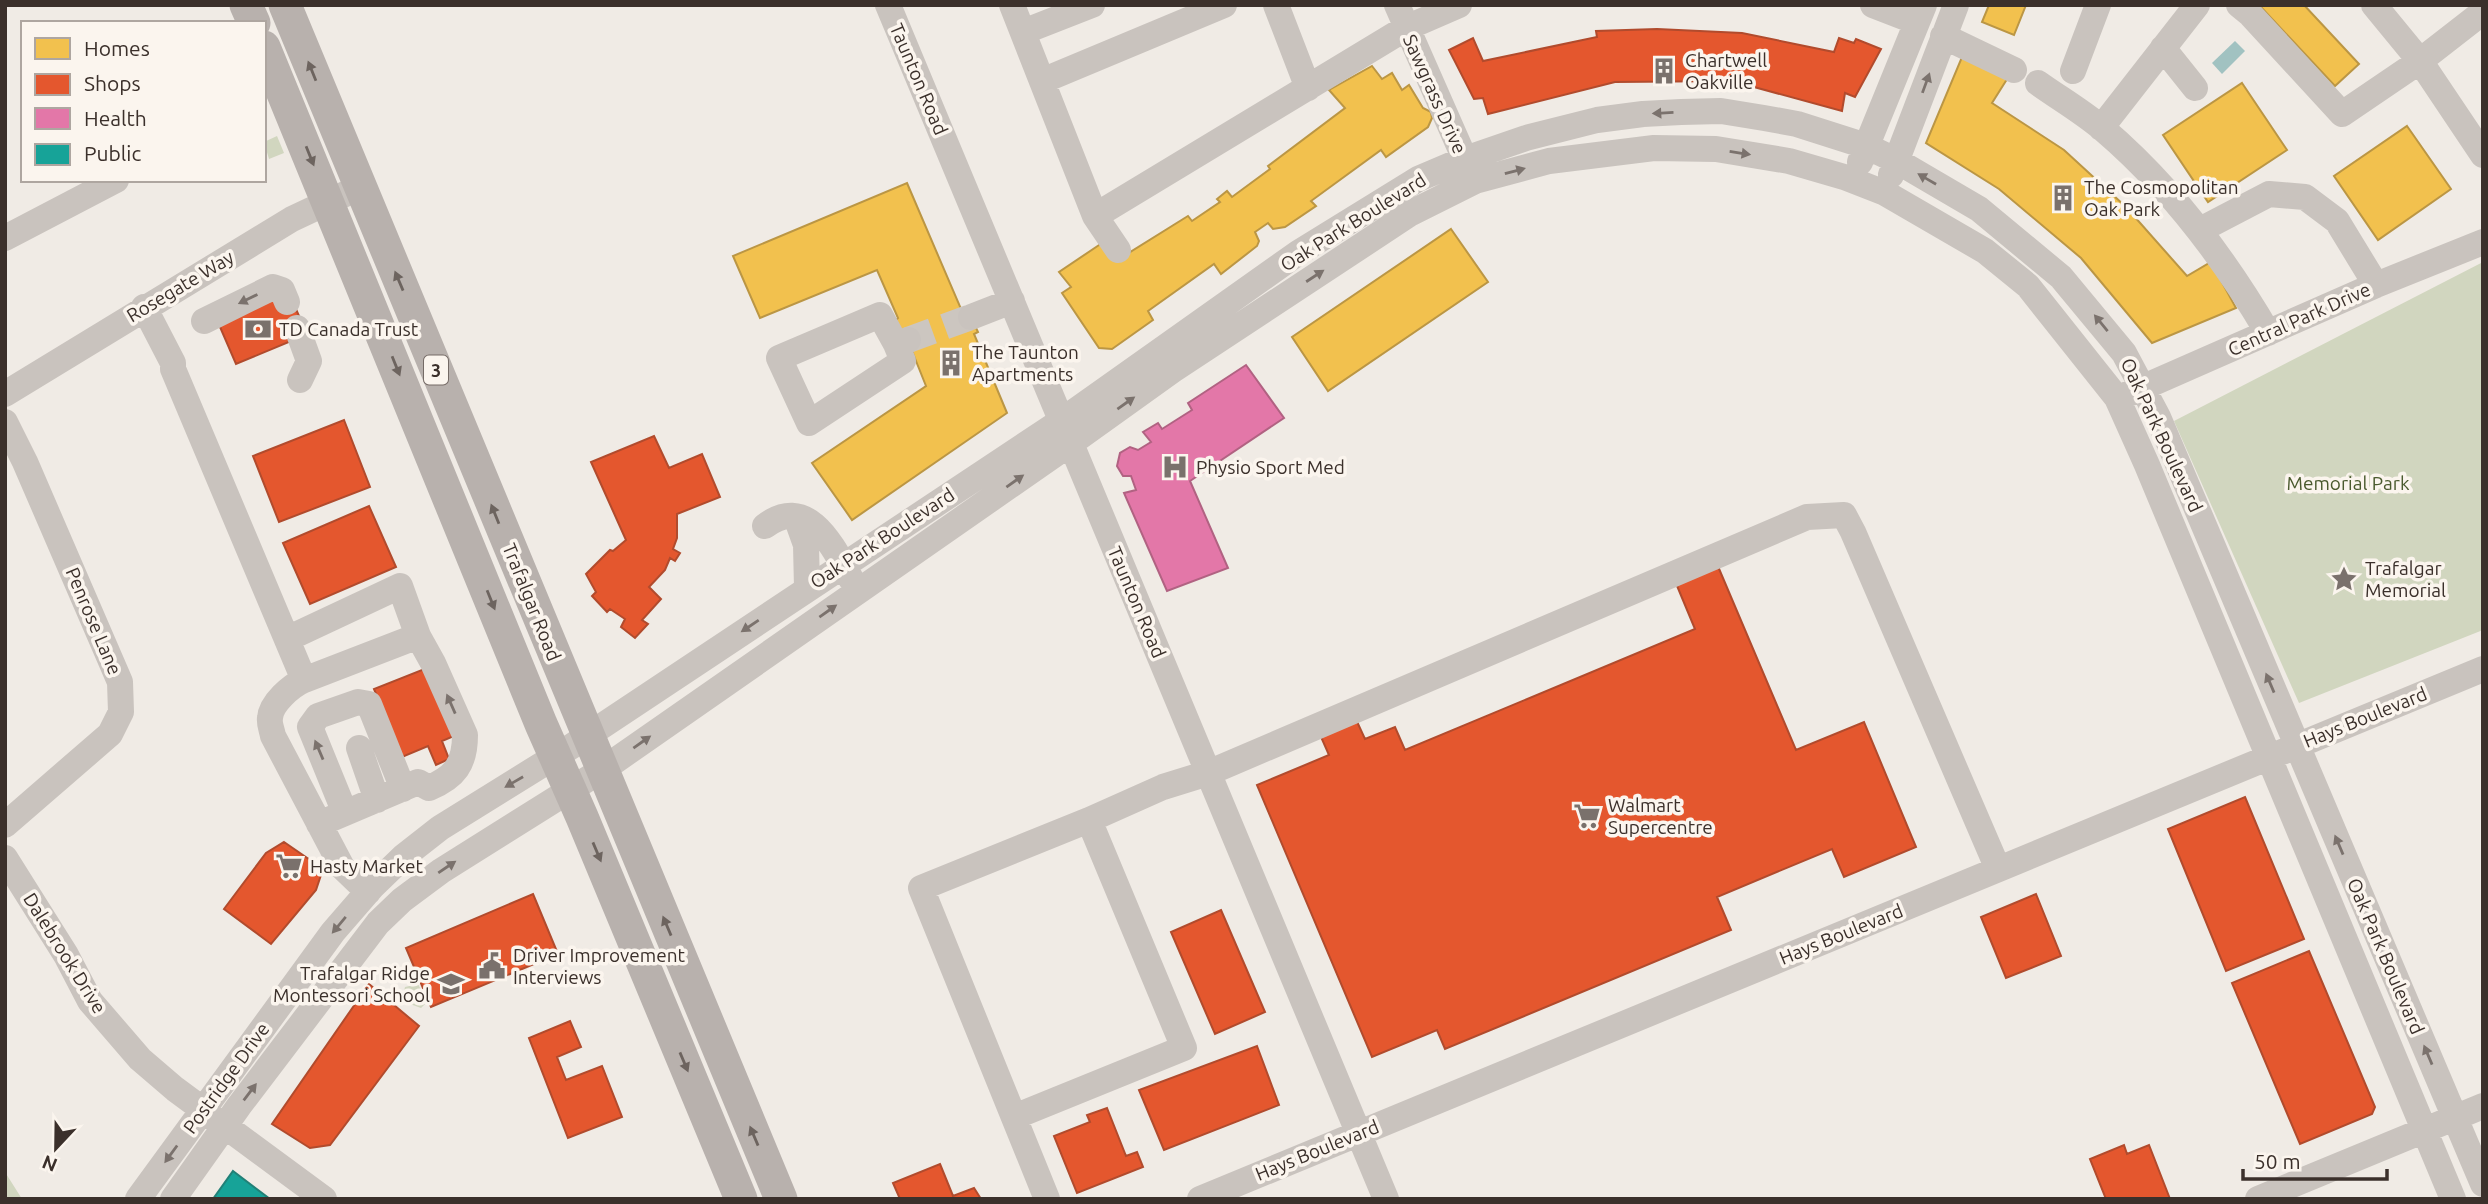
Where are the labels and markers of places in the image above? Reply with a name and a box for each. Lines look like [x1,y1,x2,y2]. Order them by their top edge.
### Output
place label: Chartwell Oakville [1685,49,1767,93]
building icon: Chartwell Oakville [1649,56,1679,86]
place label: The Cosmopolitan Oak Park [2084,176,2239,220]
building icon: The Cosmopolitan Oak Park [2048,183,2078,213]
bank icon: TD Canada Trust [243,314,273,344]
place label: TD Canada Trust [279,318,419,340]
place label: The Taunton Apartments [972,341,1079,385]
building icon: The Taunton Apartments [936,348,966,378]
hospital icon: Physio Sport Med [1160,452,1190,482]
place label: Physio Sport Med [1196,456,1345,478]
place label: Trafalgar Memorial [2365,557,2446,601]
place icon: Trafalgar Memorial [2329,564,2359,594]
place label: Walmart Supercentre [1608,794,1713,838]
supermarket icon: Walmart Supercentre [1572,801,1602,831]
supermarket icon: Hasty Market [274,851,304,881]
place label: Hasty Market [310,855,423,877]
place label: Driver Improvement Interviews [513,944,686,988]
public building icon: Driver Improvement Interviews [477,951,507,981]
place label: Trafalgar Ridge Montessori School [273,962,430,1006]
school or university icon: Trafalgar Ridge Montessori School [436,969,466,999]

